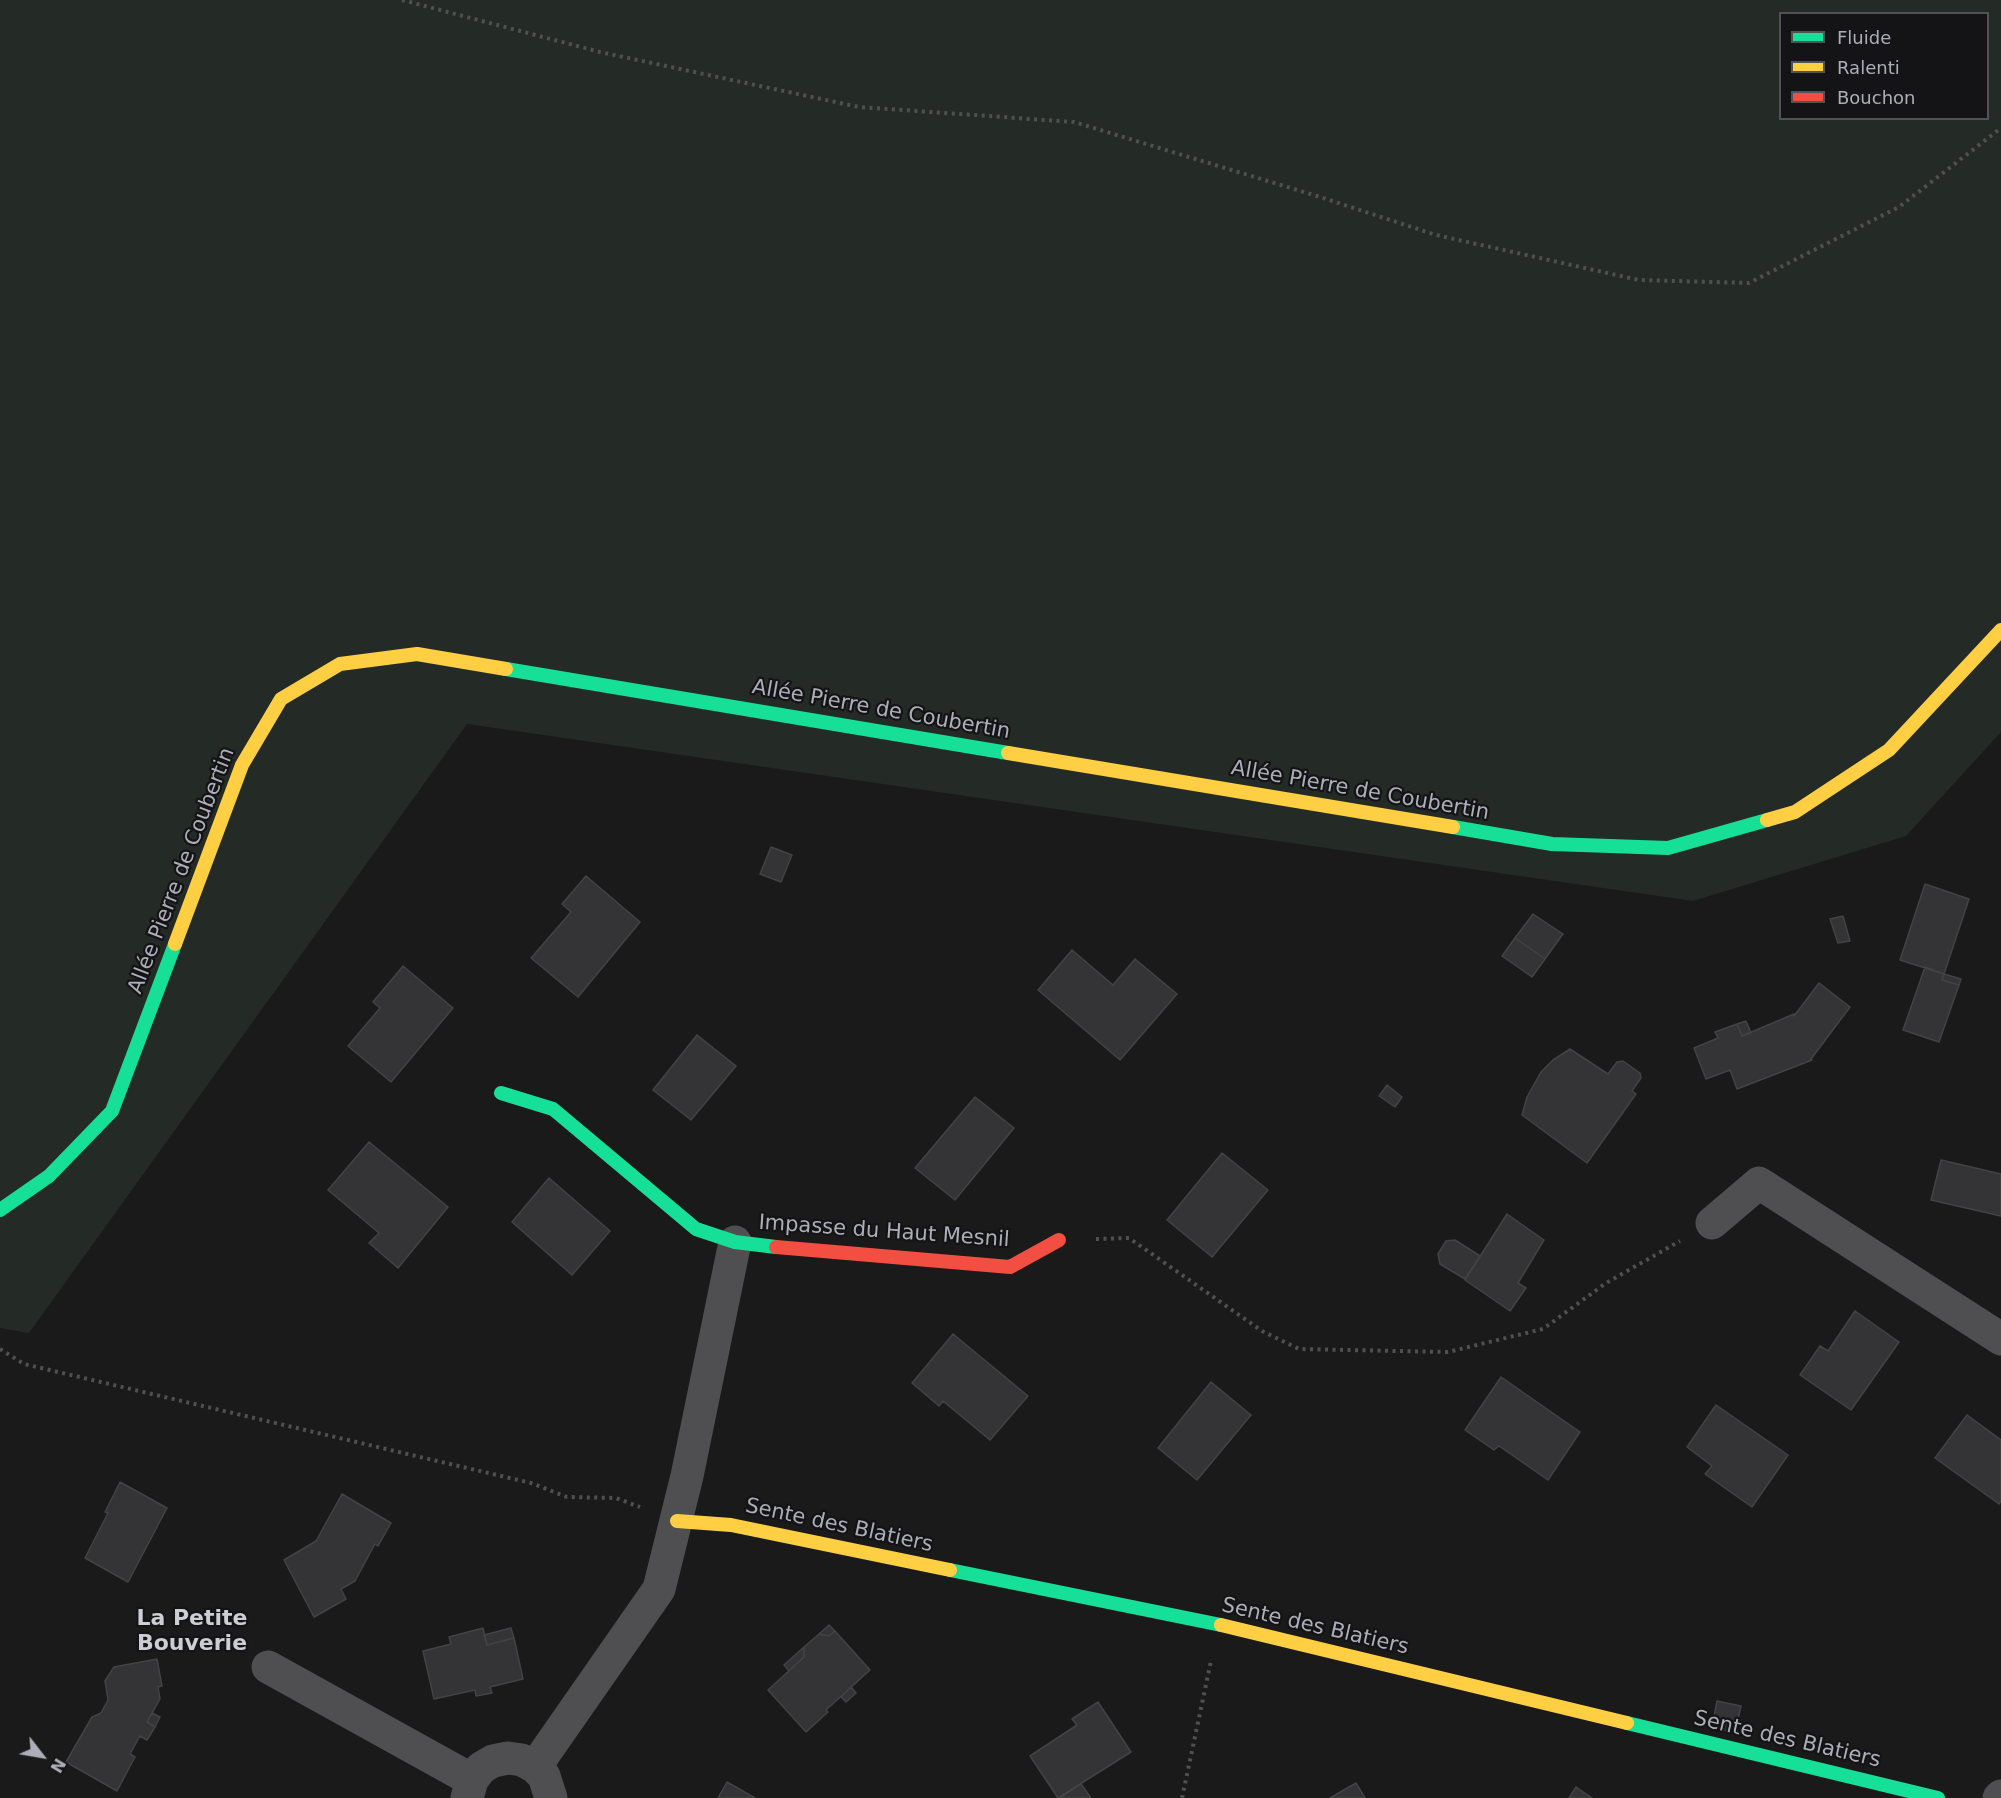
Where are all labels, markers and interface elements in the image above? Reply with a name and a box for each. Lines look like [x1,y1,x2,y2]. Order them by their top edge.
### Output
legend [1779,12,1989,120]
text: Fluide [1837,27,1891,48]
text: Ralenti [1837,57,1900,78]
text: Bouchon [1837,87,1916,108]
street label: Allée Pierre de Coubertin [750,675,1012,745]
street label: Allée Pierre de Coubertin [123,744,241,998]
street label: Allée Pierre de Coubertin [1229,756,1491,826]
street label: Impasse du Haut Mesnil [758,1211,1010,1253]
street label: Sente des Blatiers [743,1494,935,1558]
street label: Sente des Blatiers [1219,1593,1411,1661]
district label: La Petite Bouverie [136,1606,248,1658]
street label: Sente des Blatiers [1691,1706,1883,1774]
north arrow [12,1726,72,1786]
text: N [46,1755,69,1776]

